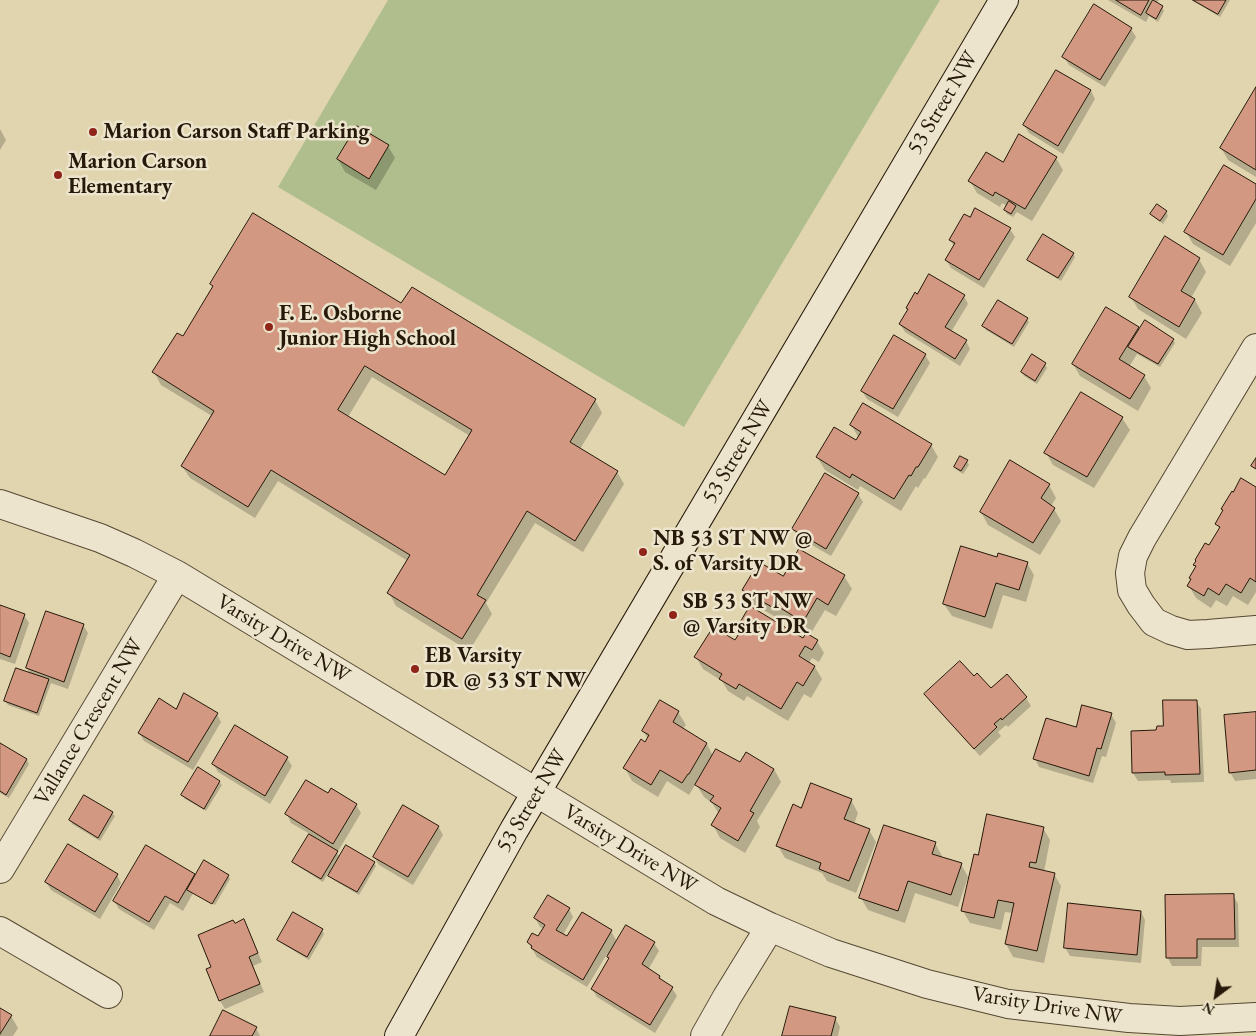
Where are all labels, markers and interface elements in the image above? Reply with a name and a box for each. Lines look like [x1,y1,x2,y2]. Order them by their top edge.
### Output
street label: 53 Street NW [902,47,984,159]
place label: Marion Carson Staff Parking [103,119,369,145]
marker: Marion Carson Staff Parking [87,126,99,138]
place label: Marion Carson Elementary [68,149,207,200]
marker: Marion Carson Elementary [52,169,64,181]
place label: F. E. Osborne Junior High School [279,301,456,352]
marker: F. E. Osborne Junior High School [263,321,275,333]
street label: 53 Street NW [697,396,779,508]
place label: NB 53 ST NW @ S. of Varsity DR [653,526,812,578]
marker: NB 53 ST NW @ S. of Varsity DR [637,546,649,558]
street label: Varsity Drive NW [211,589,355,689]
place label: SB 53 ST NW @ Varsity DR [683,589,813,640]
marker: SB 53 ST NW @ Varsity DR [667,609,679,621]
street label: Vallance Crescent NW [29,634,149,810]
place label: EB Varsity DR @ 53 ST NW [425,643,586,694]
marker: EB Varsity DR @ 53 ST NW [409,663,421,675]
street label: 53 Street NW [491,745,573,857]
street label: Varsity Drive NW [558,799,702,899]
north arrow [1191,971,1241,1021]
street label: Varsity Drive NW [970,981,1124,1031]
text: N [1199,998,1218,1019]

